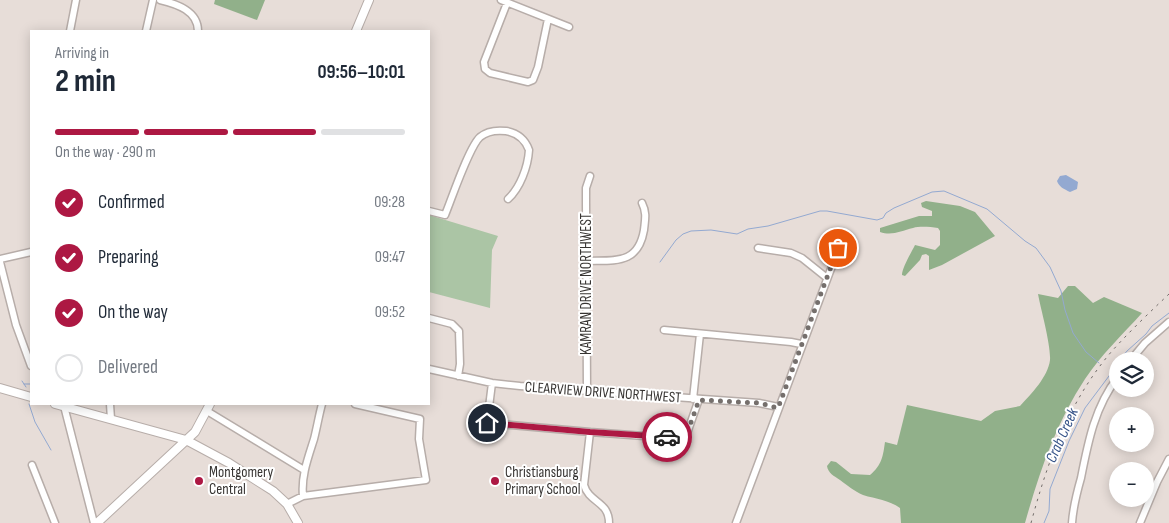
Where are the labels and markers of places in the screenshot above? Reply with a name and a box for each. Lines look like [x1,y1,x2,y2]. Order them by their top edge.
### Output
pin [817,227,859,269]
pin [466,402,508,444]
place label: Montgomery Central [209,463,273,499]
place label: Christiansburg Primary School [505,463,581,499]
marker: Montgomery Central [193,475,205,487]
marker: Christiansburg Primary School [489,475,501,487]

